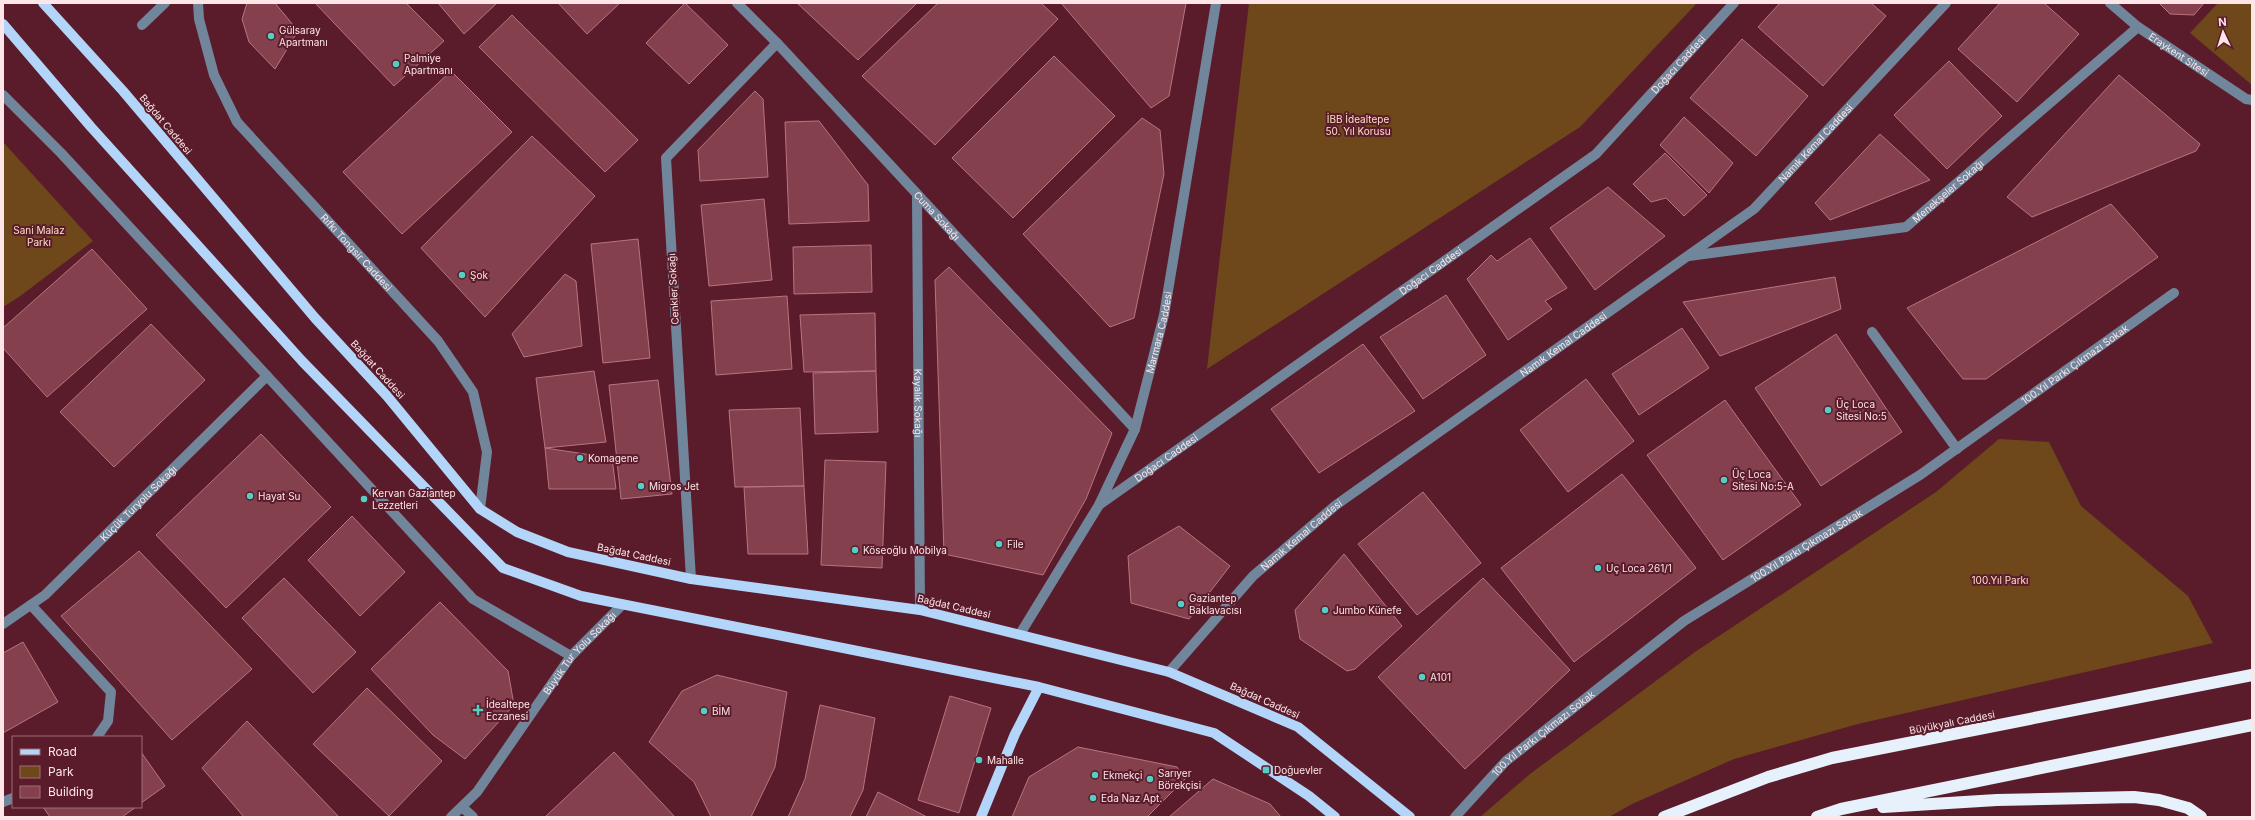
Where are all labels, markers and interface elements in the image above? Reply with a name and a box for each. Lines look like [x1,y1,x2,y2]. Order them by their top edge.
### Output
north arrow [2203,12,2243,52]
text: N [2218,15,2227,29]
place label: Gülsaray Apartmanı [279,24,328,48]
street label: Eraykent Sitesi [2147,30,2211,79]
marker: Gülsaray Apartmanı [266,31,276,41]
street label: Doğacı Caddesi [1648,33,1708,96]
place label: Palmiye Apartmanı [404,52,453,76]
marker: Palmiye Apartmanı [391,59,401,69]
street label: Bağdat Caddesi [137,91,195,157]
street label: Namık Kemal Caddesi [1776,101,1855,185]
park label: İBB İdealtepe 50. Yıl Korusu [1325,112,1391,137]
street label: Menekşeler Sokağı [1910,157,1986,225]
street label: Cuma Sokağı [911,189,963,243]
street label: Rıfkı Tongsir Caddesi [318,211,395,293]
park label: Sani Malaz Parkı [13,224,65,248]
street label: Doğacı Caddesi [1397,244,1465,297]
street label: Cenkler Sokağı [665,253,681,325]
place label: Şok [470,269,488,281]
marker: Şok [457,270,467,280]
street label: Marmara Caddesi [1143,290,1174,375]
street label: Namık Kemal Caddesi [1517,310,1609,379]
street label: 100.Yıl Parkı Çıkmazı Sokak [2019,321,2131,407]
street label: Bağdat Caddesi [349,337,407,401]
street label: Kayalık Sokağı [912,369,925,437]
place label: Üç Loca Sitesi No:5 [1836,398,1887,422]
marker: Üç Loca Sitesi No:5 [1823,405,1833,415]
street label: Doğacı Caddesi [1132,431,1200,484]
place label: Komagene [588,452,639,464]
marker: Komagene [575,453,585,463]
street label: Küçük Turyolu Sokağı [98,463,179,543]
place label: Üç Loca Sitesi No:5-A [1732,468,1794,492]
marker: Üç Loca Sitesi No:5-A [1719,475,1729,485]
place label: Migros Jet [649,480,700,492]
marker: Migros Jet [636,481,646,491]
place label: Kervan Gaziantep Lezzetleri [372,487,456,511]
place label: Hayat Su [258,490,301,502]
marker: Hayat Su [245,491,255,501]
marker: Kervan Gaziantep Lezzetleri [359,494,369,504]
street label: Namık Kemal Caddesi [1258,497,1344,573]
street label: 100.Yıl Parkı Çıkmazı Sokak [1748,506,1865,584]
place label: File [1007,538,1024,550]
marker: File [994,539,1004,549]
street label: Bağdat Caddesi [596,540,672,568]
place label: Köseoğlu Mobilya [863,544,947,556]
marker: Köseoğlu Mobilya [850,545,860,555]
place label: Uç Loca 261/1 [1606,562,1672,574]
marker: Uç Loca 261/1 [1593,563,1603,573]
park label: 100.Yıl Parkı [1972,574,2028,586]
street label: Bağdat Caddesi [916,592,992,620]
place label: Gaziantep Baklavacısı [1189,592,1242,616]
marker: Gaziantep Baklavacısı [1176,599,1186,609]
place label: Jumbo Künefe [1333,604,1402,616]
marker: Jumbo Künefe [1320,605,1330,615]
street label: Büyük Tur Yolu Sokağı [540,609,618,697]
place label: A101 [1430,671,1451,683]
marker: A101 [1417,672,1427,682]
street label: Bağdat Caddesi [1228,679,1302,721]
street label: 100.Yıl Parkı Çıkmazı Sokak [1489,687,1597,779]
place label: İdealtepe Eczanesi [486,697,530,722]
place label: BİM [712,704,730,717]
marker: İdealtepe Eczanesi [473,705,483,715]
marker: BİM [699,706,709,716]
street label: Büyükyalı Caddesi [1908,708,1996,736]
legend [12,736,142,808]
text: Road [48,744,77,759]
place label: Mahalle [987,754,1024,766]
marker: Mahalle [974,755,984,765]
text: Park [48,764,74,779]
place label: Doğuevler [1274,764,1323,776]
marker: Doğuevler [1261,765,1271,775]
place label: Sarıyer Börekçisi [1158,767,1201,791]
place label: Ekmekçi [1103,769,1143,781]
marker: Ekmekçi [1090,770,1100,780]
marker: Sarıyer Börekçisi [1145,774,1155,784]
text: Building [48,784,93,799]
place label: Eda Naz Apt. [1101,792,1162,804]
marker: Eda Naz Apt. [1088,793,1098,803]

